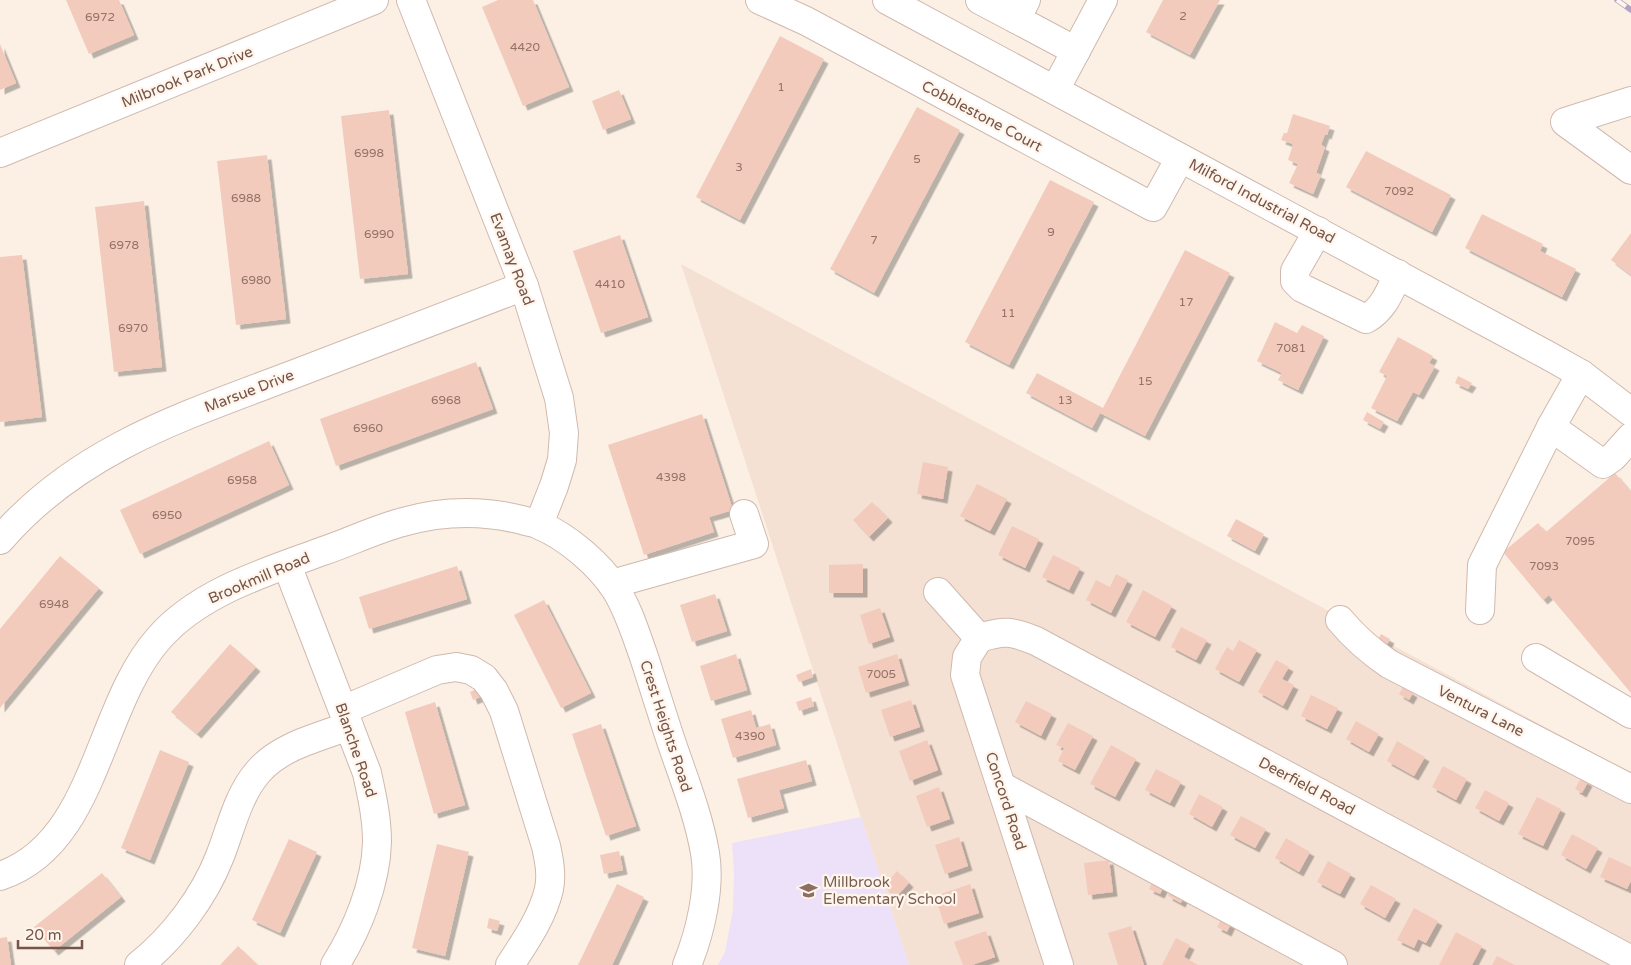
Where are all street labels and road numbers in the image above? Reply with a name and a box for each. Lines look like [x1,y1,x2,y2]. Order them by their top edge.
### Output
street label: Milbrook Park Drive [119,42,255,112]
street label: Cobblestone Court [919,77,1046,155]
street label: Milford Industrial Road [1186,155,1338,247]
street label: Evamay Road [486,210,538,308]
street label: Marsue Drive [202,366,296,416]
street label: Brookmill Road [205,548,313,608]
street label: Crest Heights Road [636,658,696,794]
street label: Ventura Lane [1435,681,1527,741]
street label: Blanche Road [331,700,381,800]
street label: Concord Road [982,750,1030,852]
street label: Deerfield Road [1256,753,1358,819]

